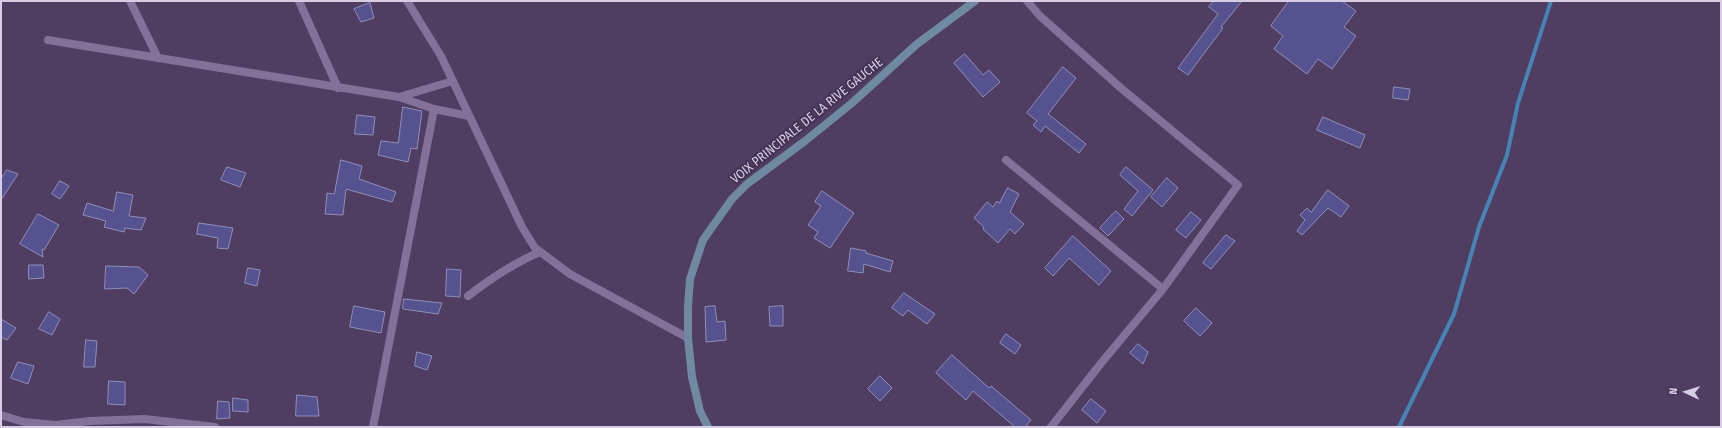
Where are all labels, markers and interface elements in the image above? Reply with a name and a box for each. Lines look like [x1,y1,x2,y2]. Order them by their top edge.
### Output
street label: VOIX PRINCIPALE DE LA RIVE GAUCHE [728,55,886,187]
north arrow [1666,372,1706,412]
text: N [1667,387,1680,395]

